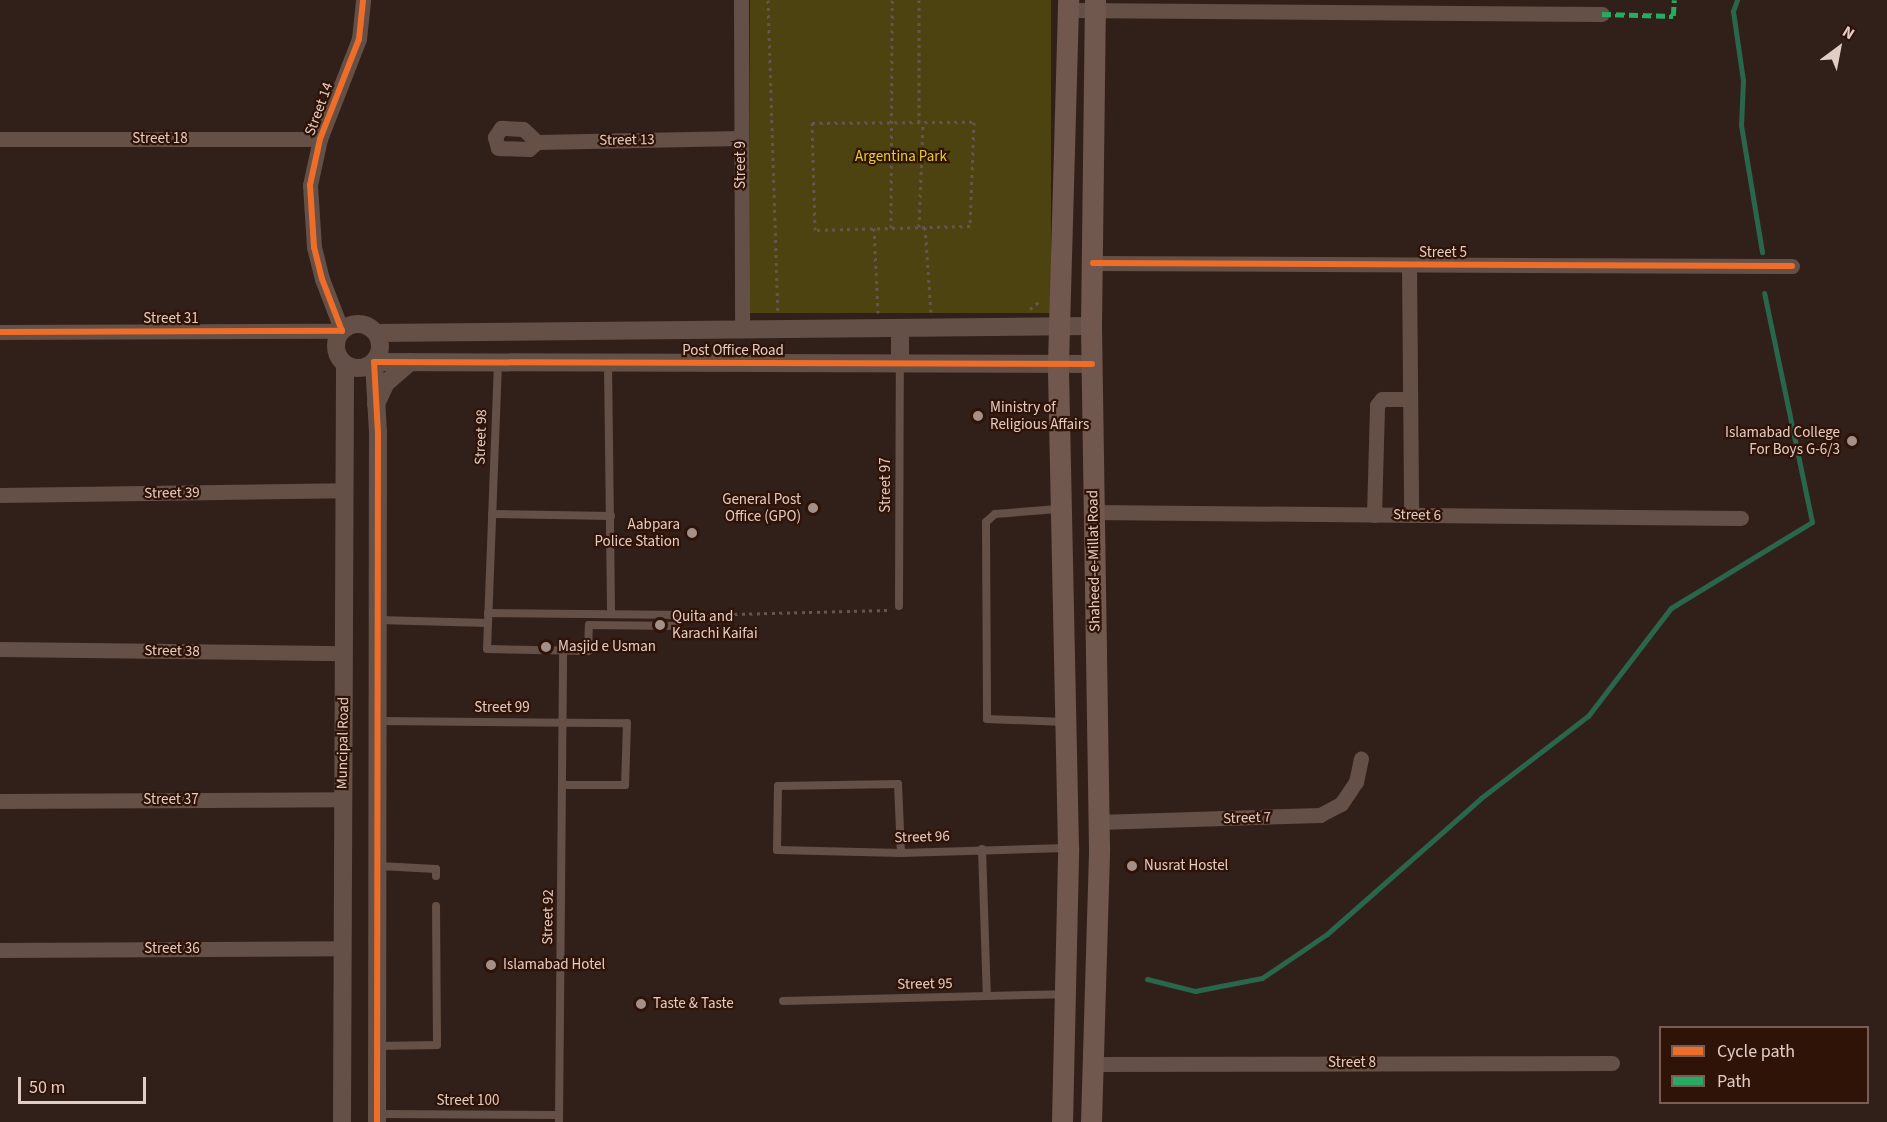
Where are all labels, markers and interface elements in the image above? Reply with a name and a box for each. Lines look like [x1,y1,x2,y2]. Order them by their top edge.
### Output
north arrow [1809,18,1869,78]
text: N [1838,21,1859,45]
street label: Street 14 [301,80,337,138]
street label: Street 18 [132,130,188,148]
street label: Street 13 [599,131,655,149]
street label: Street 9 [732,141,750,189]
park label: Argentina Park [855,148,947,166]
street label: Street 5 [1419,244,1467,262]
street label: Street 31 [143,310,199,328]
street label: Post Office Road [682,342,784,360]
place label: Ministry of Religious Affairs [990,398,1089,433]
street label: Street 98 [471,409,491,465]
marker: Ministry of Religious Affairs [971,409,985,423]
place label: Islamabad College For Boys G-6/3 [1725,423,1840,458]
marker: Islamabad College For Boys G-6/3 [1845,434,1859,448]
street label: Street 97 [877,457,895,513]
street label: Street 39 [144,484,200,502]
place label: General Post Office (GPO) [722,490,801,525]
street label: Shaheed-e-Millat Road [1084,490,1104,632]
marker: General Post Office (GPO) [806,501,820,515]
street label: Street 6 [1393,506,1441,524]
place label: Aabpara Police Station [594,515,680,550]
marker: Aabpara Police Station [685,526,699,540]
place label: Quita and Karachi Kaifai [672,607,758,642]
marker: Quita and Karachi Kaifai [653,618,667,632]
place label: Masjid e Usman [558,638,656,656]
marker: Masjid e Usman [539,640,553,654]
street label: Street 38 [144,642,200,660]
street label: Muncipal Road [333,697,353,789]
street label: Street 99 [474,699,530,717]
street label: Street 37 [143,791,199,809]
street label: Street 7 [1223,808,1271,828]
street label: Street 96 [894,827,950,847]
place label: Nusrat Hostel [1144,857,1228,875]
marker: Nusrat Hostel [1125,859,1139,873]
street label: Street 92 [539,889,557,945]
street label: Street 36 [144,940,200,958]
place label: Islamabad Hotel [503,956,605,974]
marker: Islamabad Hotel [484,958,498,972]
street label: Street 95 [897,975,953,993]
place label: Taste & Taste [653,995,734,1013]
marker: Taste & Taste [634,997,648,1011]
legend [1659,1026,1869,1104]
text: Cycle path [1717,1039,1795,1064]
street label: Street 8 [1328,1054,1376,1072]
scale bar [21,1065,148,1103]
text: Path [1717,1069,1751,1094]
text: 50 m [29,1075,65,1100]
street label: Street 100 [437,1092,499,1110]

